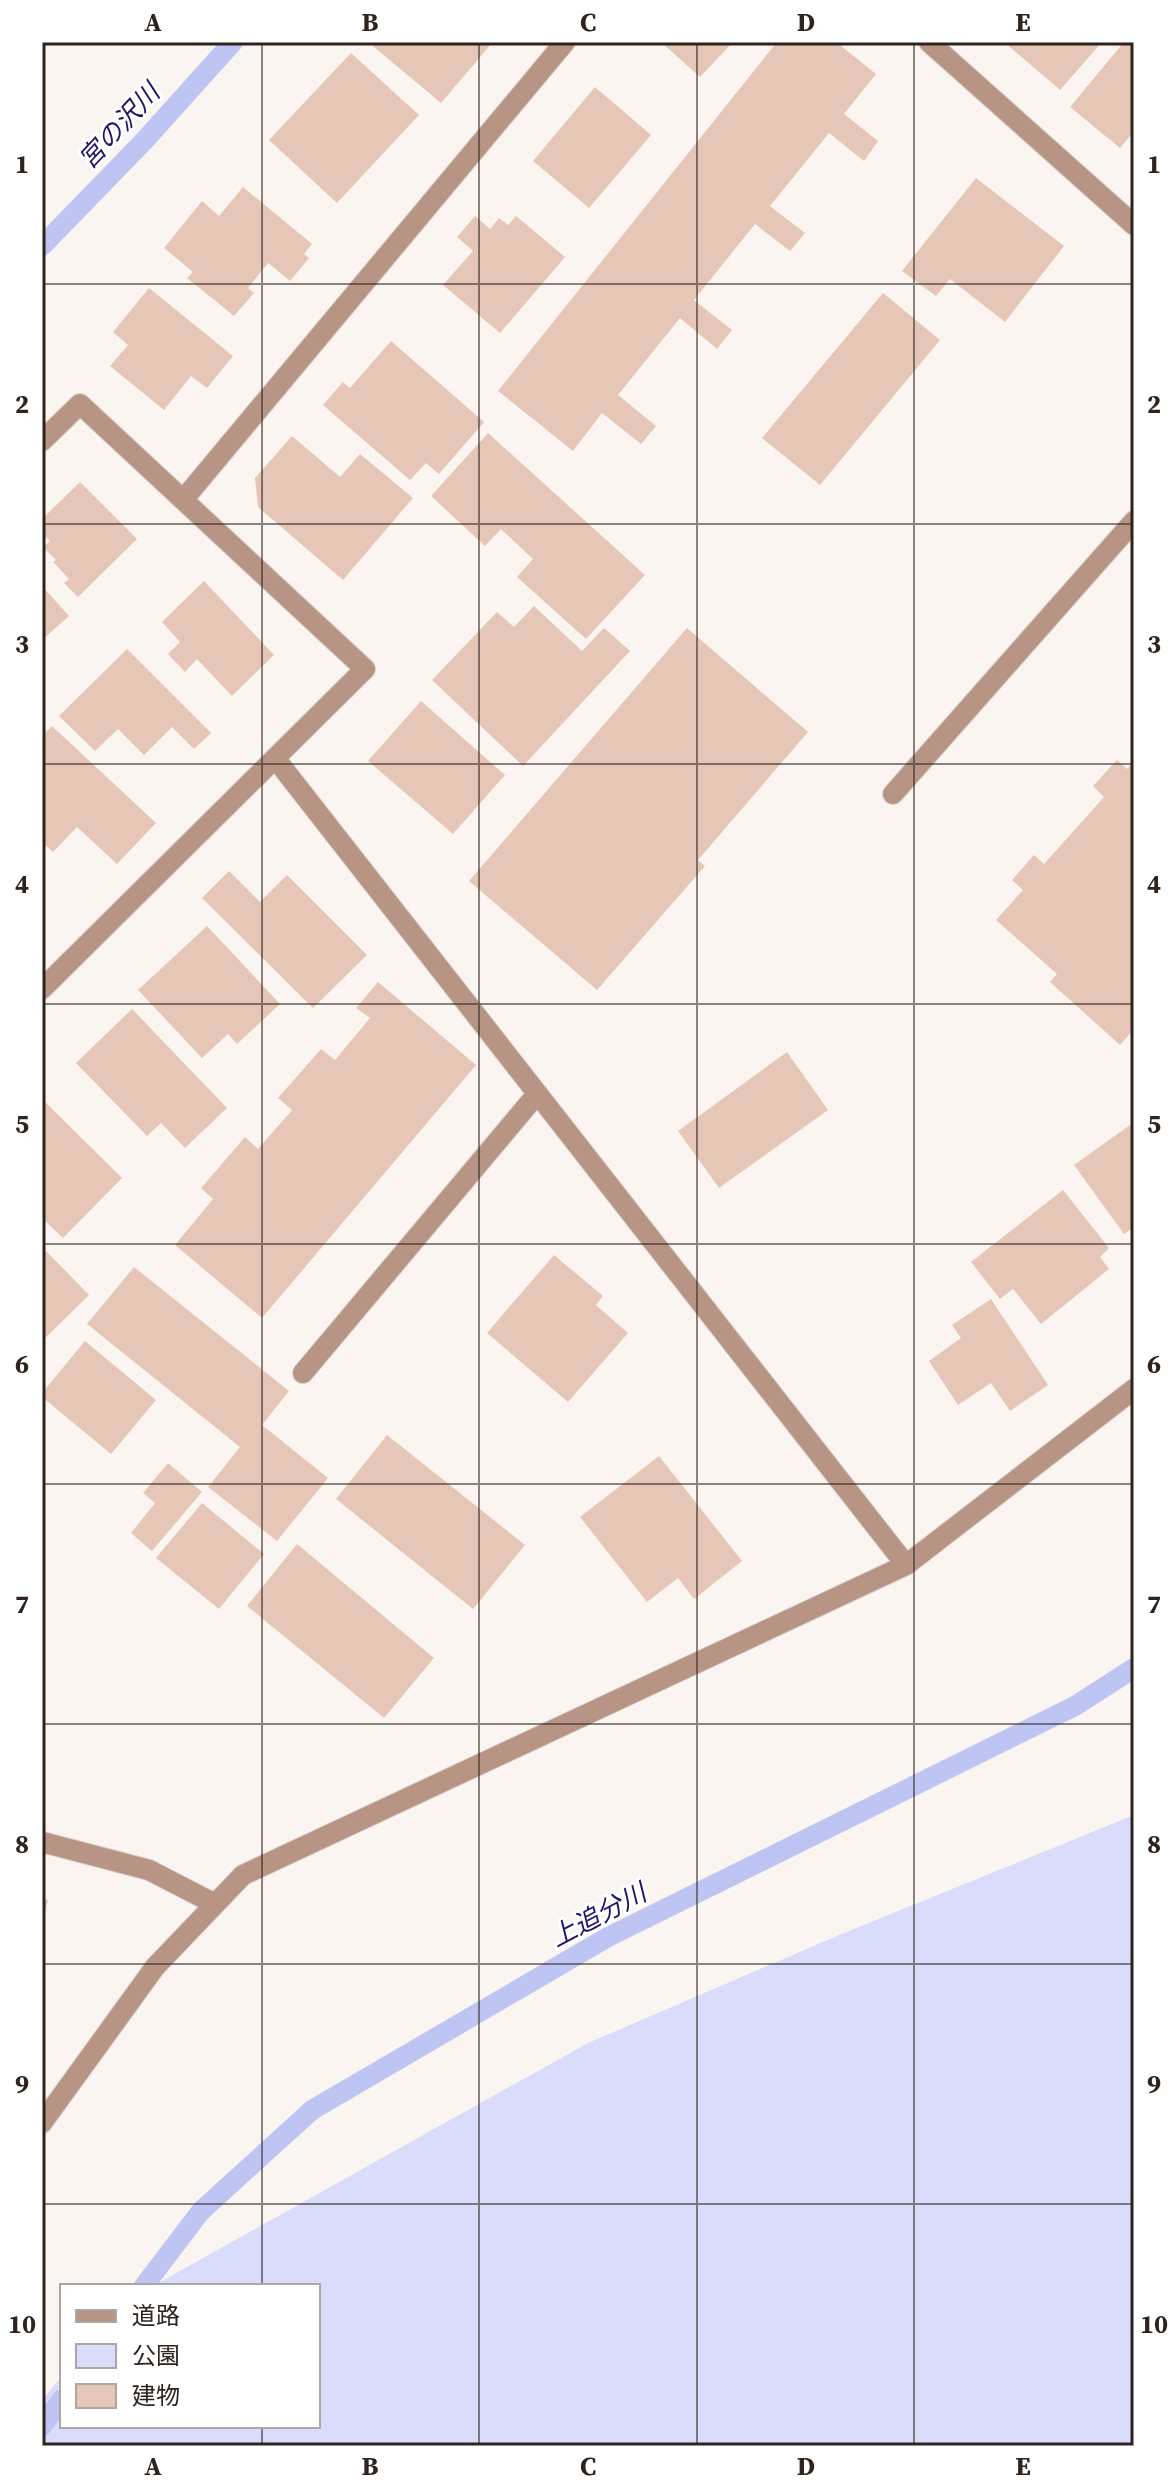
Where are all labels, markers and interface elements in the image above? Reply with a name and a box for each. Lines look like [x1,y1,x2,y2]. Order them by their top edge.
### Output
text: A [144,4,162,40]
text: B [362,4,379,40]
text: C [580,4,596,40]
text: D [797,4,815,40]
text: E [1015,4,1031,40]
water label: 宮の沢川 [70,74,170,176]
text: 1 [15,146,29,182]
text: 1 [1147,146,1161,182]
text: 2 [15,386,29,422]
text: 2 [1147,386,1161,422]
text: 3 [15,626,29,662]
text: 3 [1147,626,1161,662]
text: 4 [15,866,29,902]
text: 4 [1147,866,1161,902]
text: 5 [15,1106,29,1142]
text: 5 [1147,1106,1161,1142]
text: 6 [15,1346,29,1382]
text: 6 [1147,1346,1161,1382]
text: 7 [15,1586,29,1622]
text: 7 [1147,1586,1161,1622]
text: 8 [15,1826,29,1862]
text: 8 [1147,1826,1161,1862]
water label: 上追分川 [544,1873,655,1955]
text: 9 [15,2066,29,2102]
text: 9 [1147,2066,1161,2102]
legend [60,2284,320,2428]
text: 道路 [132,2299,180,2332]
text: 10 [8,2306,36,2342]
text: 10 [1140,2306,1168,2342]
text: 公園 [132,2339,180,2372]
text: 建物 [132,2379,180,2412]
text: A [144,2448,162,2484]
text: B [362,2448,379,2484]
text: C [580,2448,596,2484]
text: D [797,2448,815,2484]
text: E [1015,2448,1031,2484]

